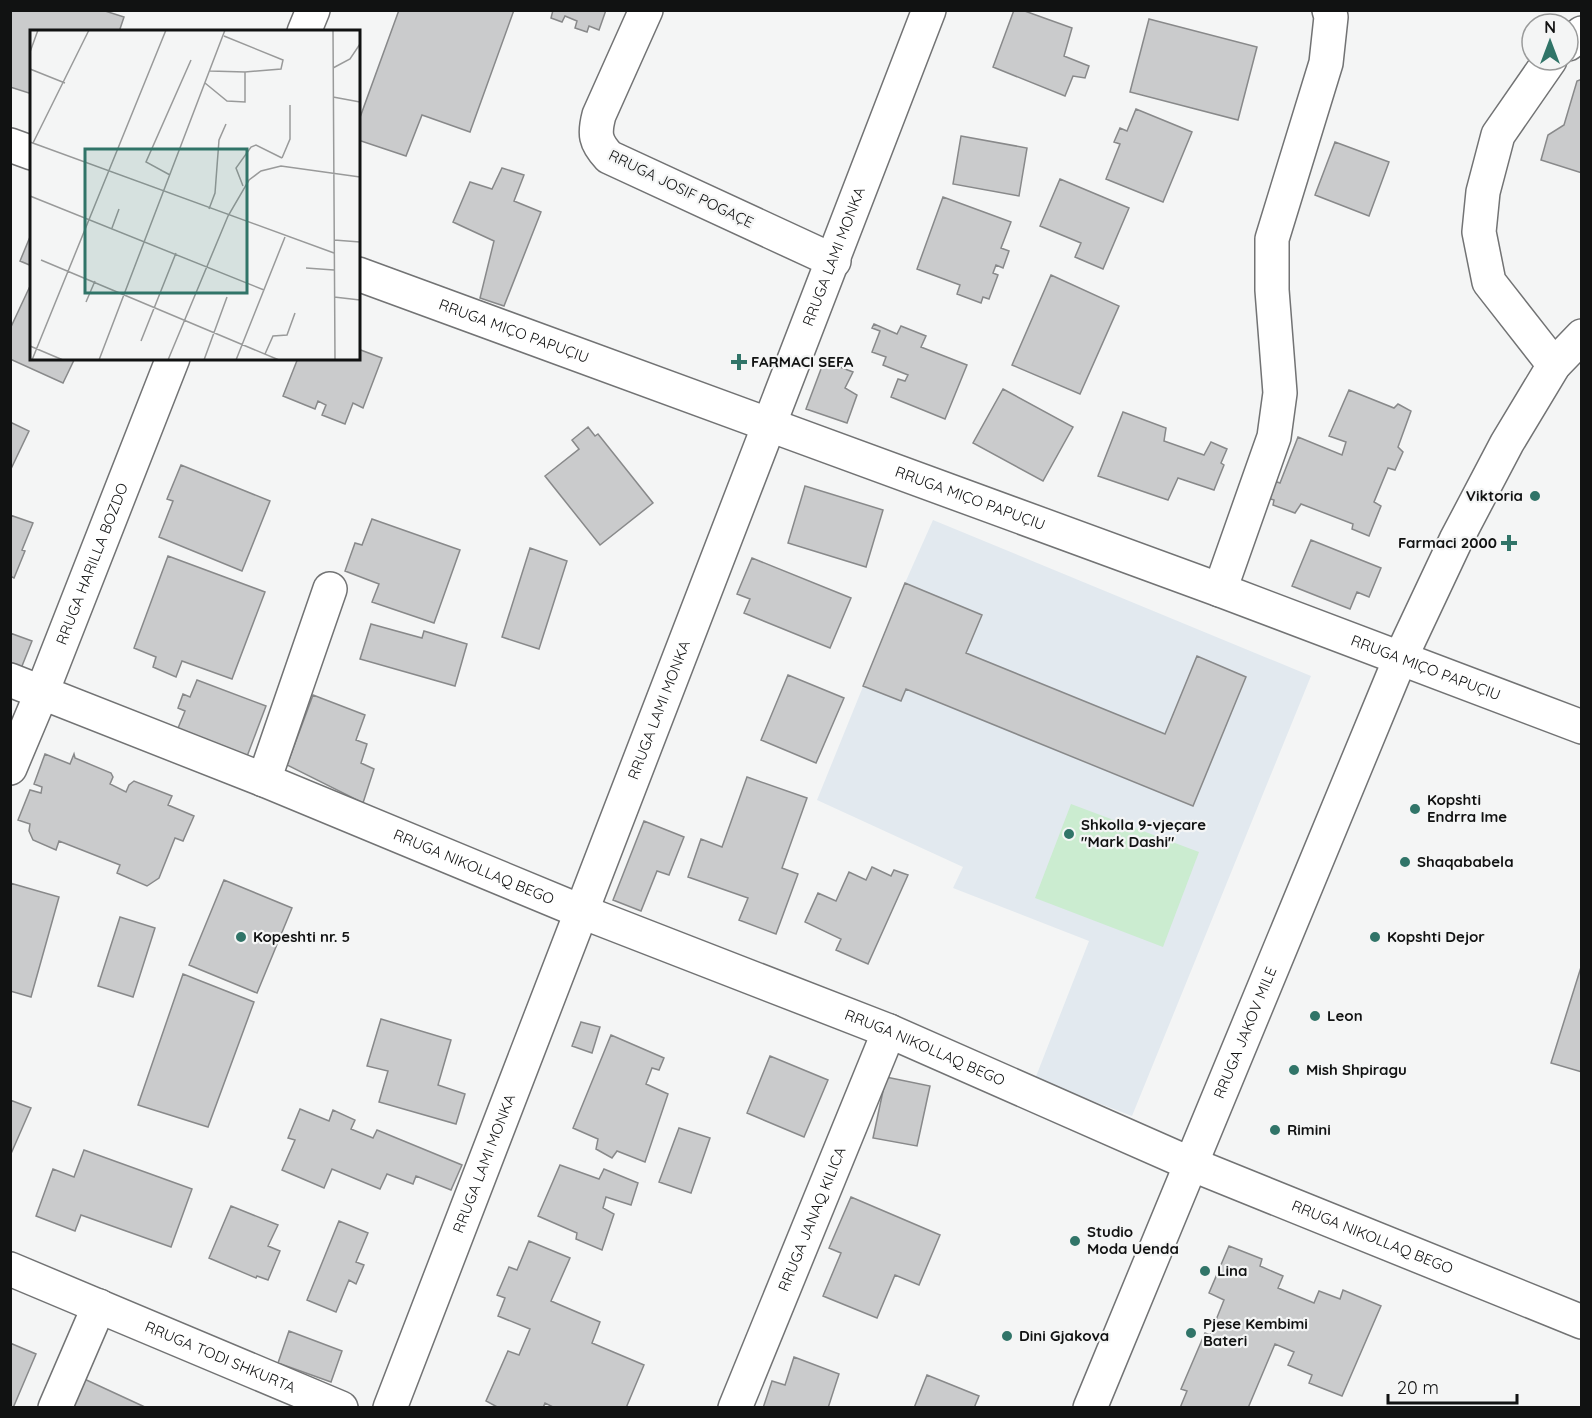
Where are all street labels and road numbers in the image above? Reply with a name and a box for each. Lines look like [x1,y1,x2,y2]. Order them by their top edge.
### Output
street label: RRUGA JOSIF POGAÇE [606,145,757,232]
street label: RRUGA LAMI MONKA [798,184,869,329]
street label: RRUGA MIÇO PAPUÇIU [436,294,592,367]
street label: RRUGA MIÇO PAPUÇIU [893,462,1048,534]
street label: RRUGA HARILLA BOZDO [51,480,132,647]
street label: RRUGA MIÇO PAPUÇIU [1348,630,1503,704]
street label: RRUGA LAMI MONKA [623,637,694,782]
street label: RRUGA NIKOLLAQ BEGO [391,825,557,908]
street label: RRUGA JAKOV MILE [1209,964,1281,1101]
street label: RRUGA NIKOLLAQ BEGO [842,1005,1008,1090]
street label: RRUGA LAMI MONKA [448,1091,519,1236]
street label: RRUGA JANAQ KILICA [774,1144,850,1294]
street label: RRUGA NIKOLLAQ BEGO [1289,1196,1456,1278]
street label: RRUGA TODI SHKURTA [142,1317,299,1397]

